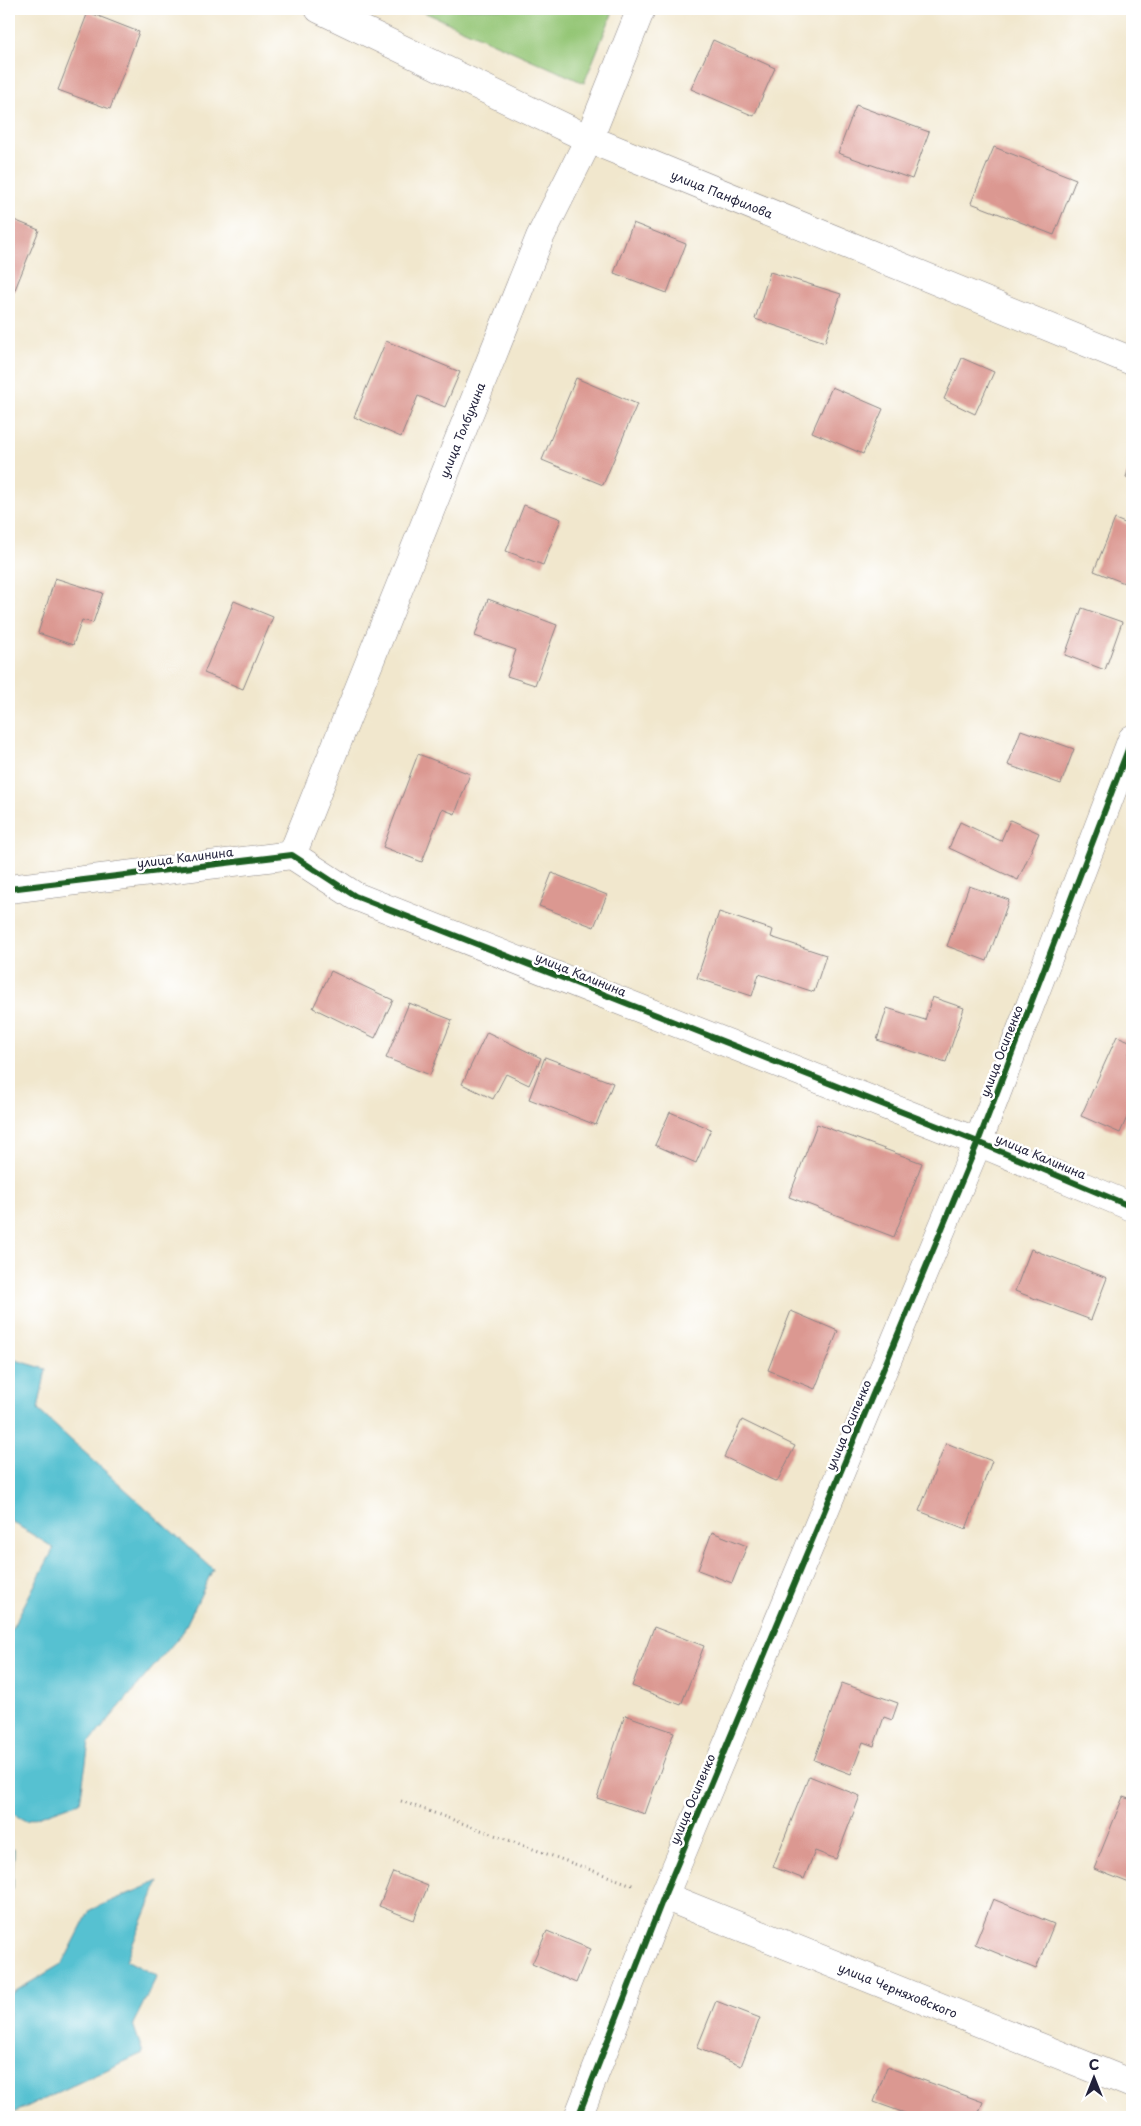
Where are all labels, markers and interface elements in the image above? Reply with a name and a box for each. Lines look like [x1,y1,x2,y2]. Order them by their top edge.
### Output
street label: улица Панфилова [668,165,776,223]
street label: улица Толбухина [435,379,490,481]
street label: улица Калинина [136,842,235,872]
street label: улица Калинина [533,947,630,1001]
street label: улица Осипенко [975,1002,1027,1100]
street label: улица Калинина [993,1129,1090,1183]
street label: улица Осипенко [821,1377,875,1473]
street label: улица Осипенко [665,1751,719,1847]
street label: улица Черняховского [836,1958,960,2022]
north arrow [1068,2054,1118,2104]
text: С [1089,2054,1099,2075]

